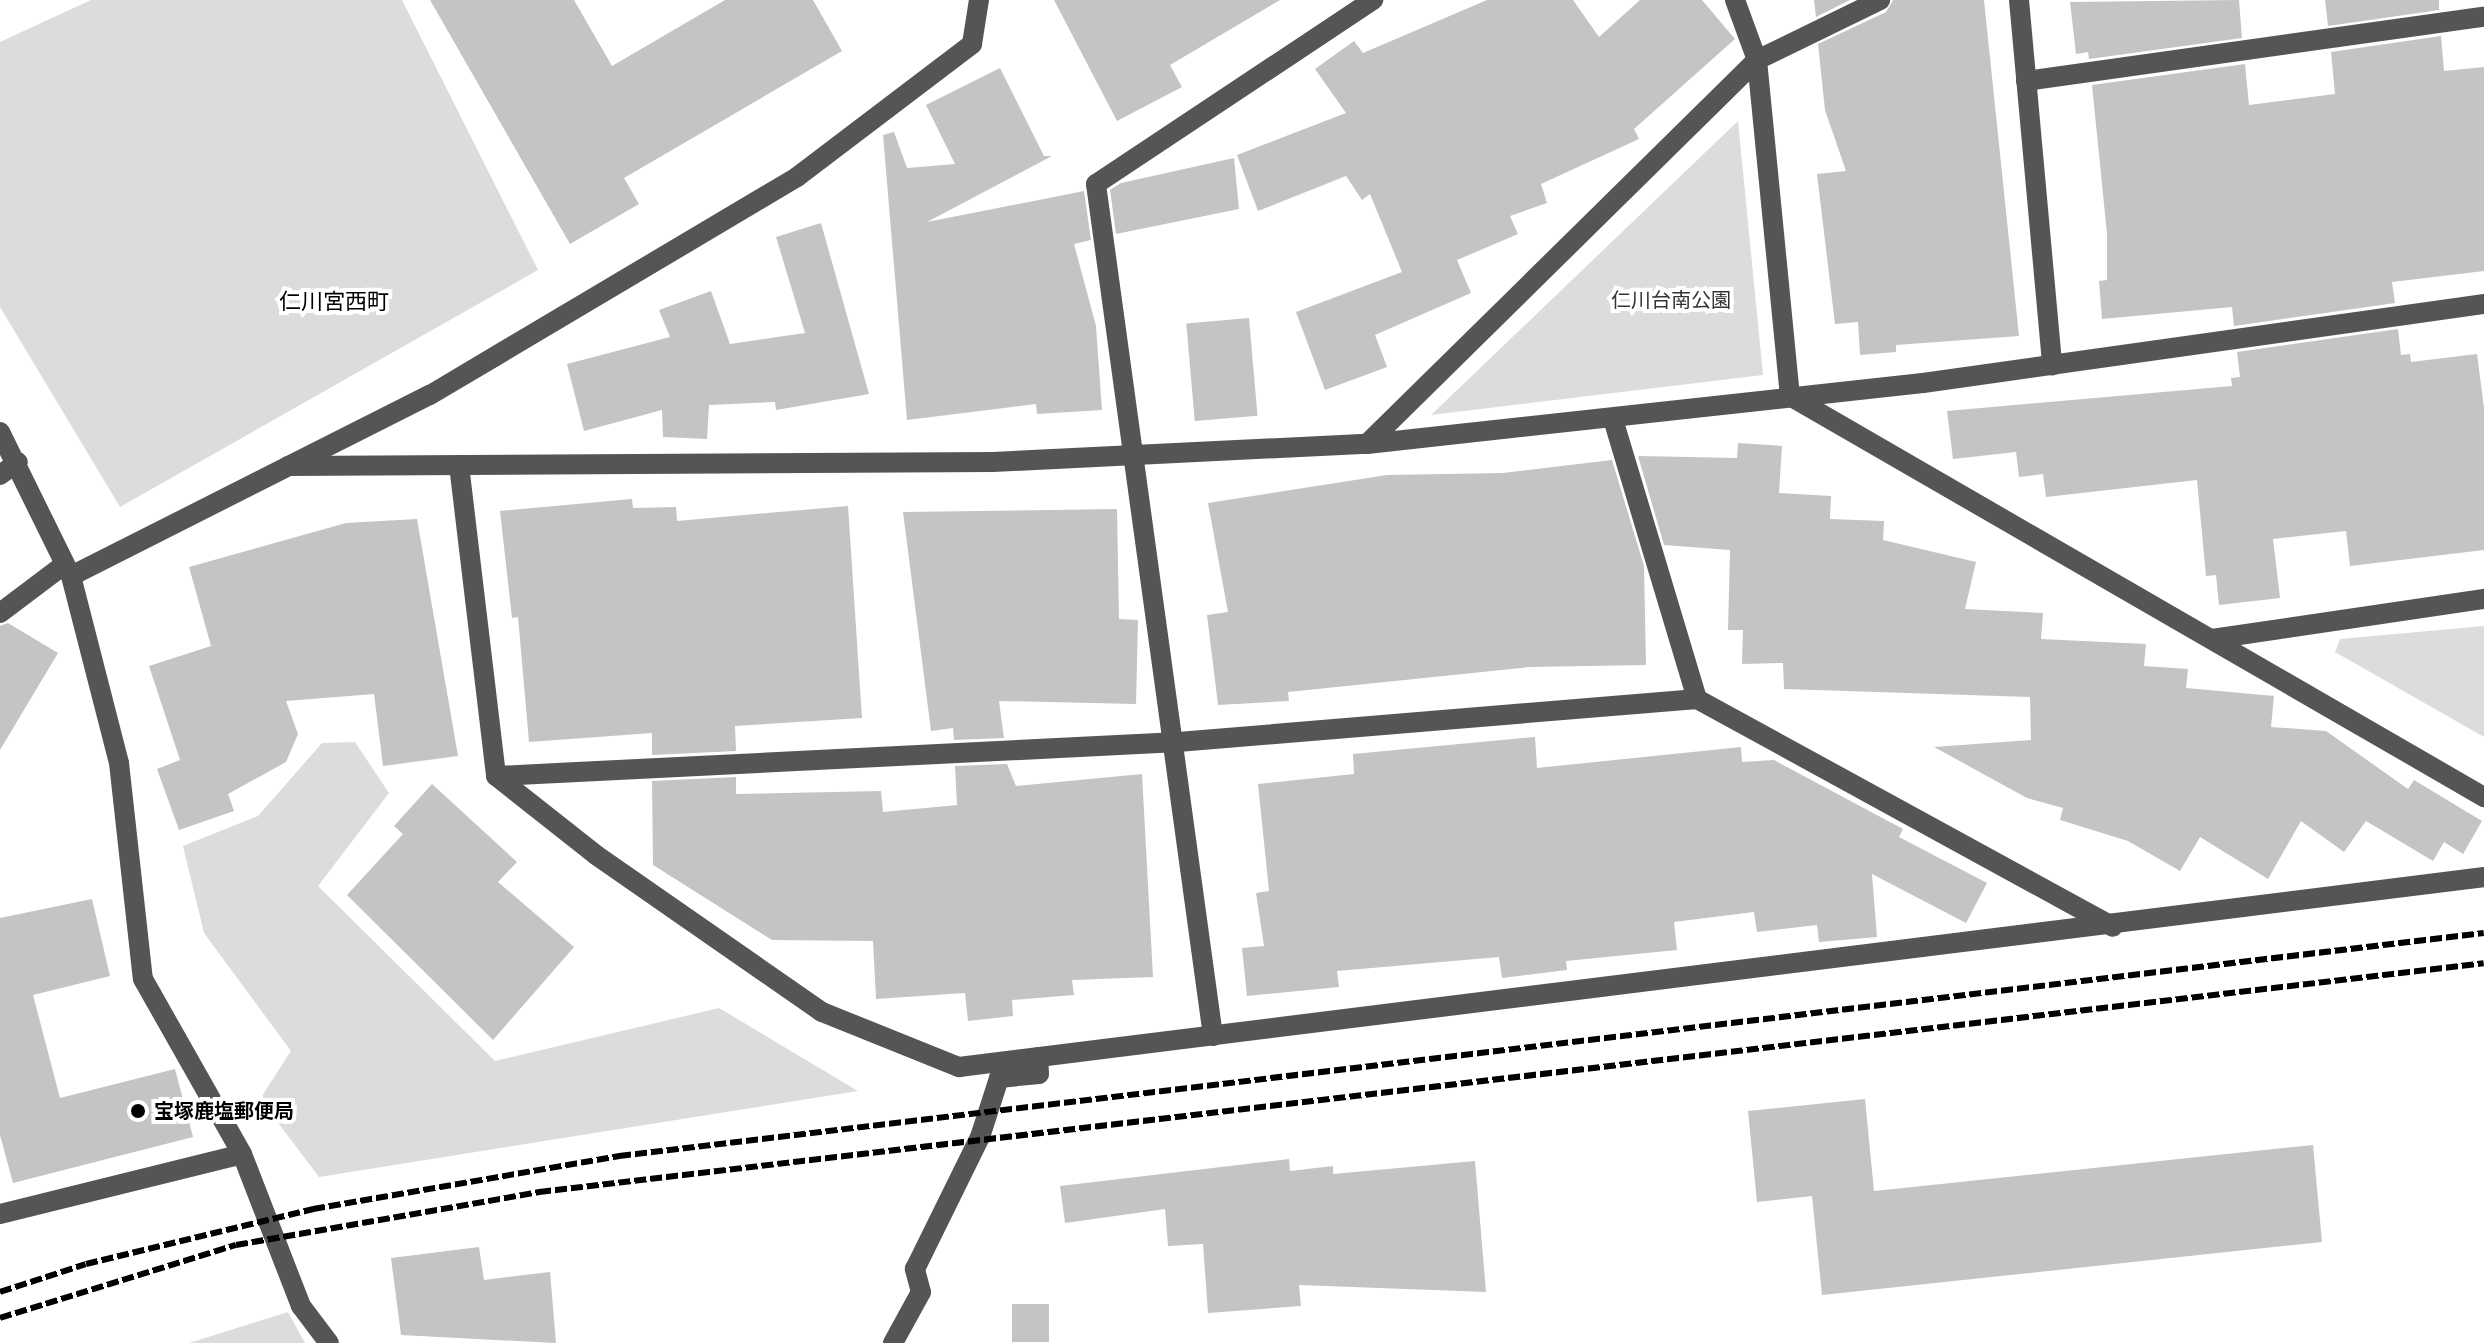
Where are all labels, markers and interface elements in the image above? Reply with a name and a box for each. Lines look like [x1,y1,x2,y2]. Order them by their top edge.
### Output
park label: 仁川台南公園 [1611,288,1731,312]
district label: 仁川宮西町 [279,289,389,315]
place label: 宝塚鹿塩郵便局 [154,1099,294,1123]
marker: 宝塚鹿塩郵便局 [129,1102,147,1120]

